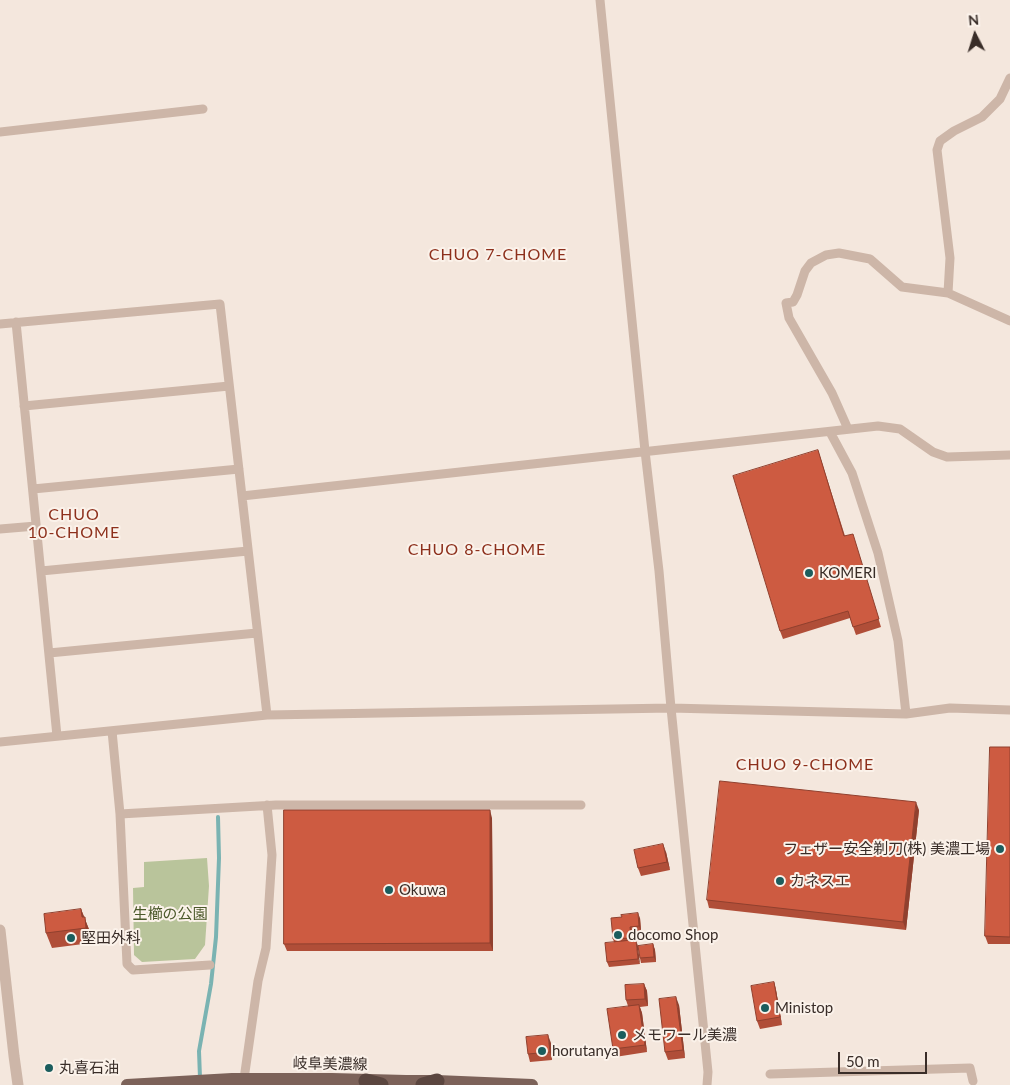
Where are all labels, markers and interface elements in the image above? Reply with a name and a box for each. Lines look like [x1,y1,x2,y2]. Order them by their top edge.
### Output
north arrow [950,10,1000,60]
text: N [968,11,980,28]
district label: CHUO 7-CHOME [427,245,569,265]
district label: CHUO 10-CHOME [27,505,121,543]
district label: CHUO 8-CHOME [406,540,548,560]
place label: KOMERI [819,564,876,582]
marker: KOMERI [803,567,815,579]
district label: CHUO 9-CHOME [734,755,876,775]
place label: フェザー安全剃刀(株) 美濃工場 [783,840,990,858]
marker: フェザー安全剃刀(株) 美濃工場 [994,843,1006,855]
place label: カネスエ [790,872,850,890]
marker: カネスエ [774,875,786,887]
place label: Okuwa [399,881,446,899]
marker: Okuwa [383,884,395,896]
park label: 生櫛の公園 [133,905,207,923]
place label: docomo Shop [628,926,718,944]
place label: 堅田外科 [81,929,141,947]
marker: docomo Shop [612,929,624,941]
marker: 堅田外科 [65,932,77,944]
place label: Ministop [775,999,833,1017]
marker: Ministop [759,1002,771,1014]
place label: メモワール美濃 [632,1026,737,1044]
marker: メモワール美濃 [616,1029,628,1041]
place label: horutanya [552,1042,619,1060]
scale bar [840,1042,929,1074]
marker: horutanya [536,1045,548,1057]
text: 50 m [846,1052,880,1070]
street label: 岐阜美濃線 [292,1054,368,1074]
place label: 丸喜石油 [59,1059,119,1077]
marker: 丸喜石油 [43,1062,55,1074]

